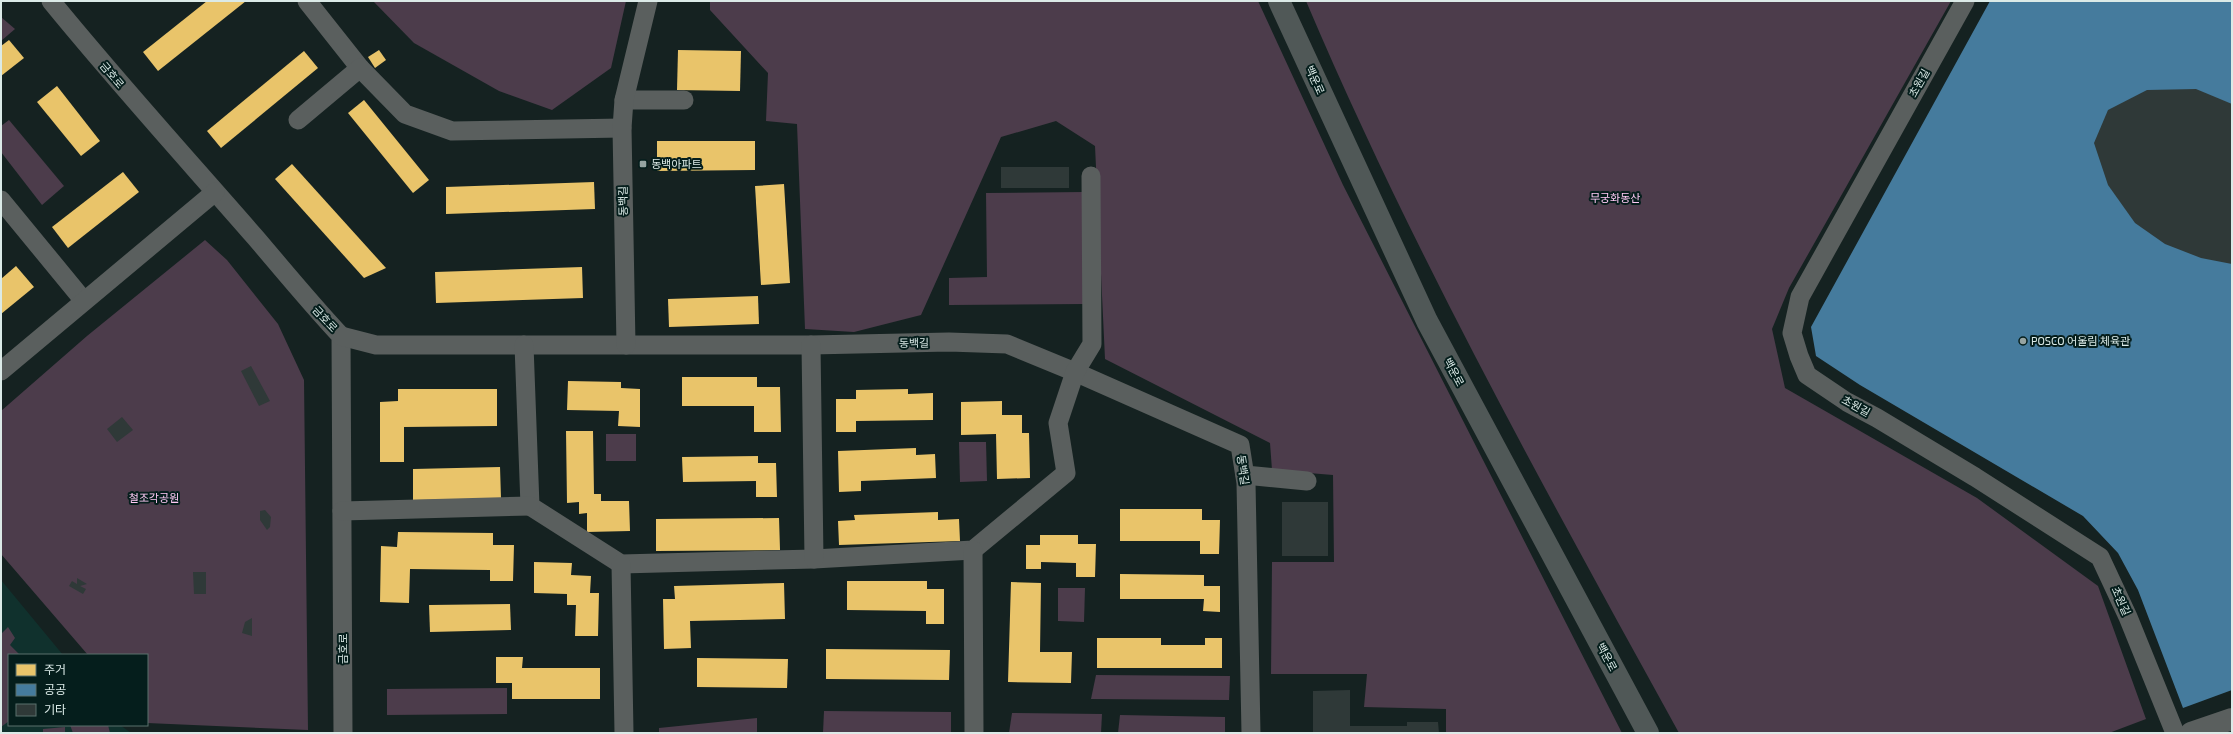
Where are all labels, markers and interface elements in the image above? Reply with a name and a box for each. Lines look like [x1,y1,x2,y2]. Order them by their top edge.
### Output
street label: 금호로 [98,59,127,90]
street label: 백운로 [1303,63,1328,96]
street label: 초원길 [1906,66,1932,99]
place label: 동백아파트 [651,157,702,170]
marker: 동백아파트 [638,159,648,169]
street label: 동백길 [616,186,629,216]
park label: 무궁화동산 [1590,191,1640,204]
street label: 금호로 [310,303,340,334]
place label: POSCO 어울림 체육관 [2031,334,2130,347]
street label: 동백길 [899,336,929,349]
marker: POSCO 어울림 체육관 [2018,336,2028,346]
street label: 백운로 [1442,355,1467,388]
street label: 초원길 [1840,393,1873,419]
street label: 동백길 [1235,454,1252,486]
park label: 철조각공원 [129,491,179,504]
street label: 초원길 [2109,584,2134,617]
street label: 금호로 [336,634,349,664]
street label: 백운로 [1595,640,1620,673]
legend [8,654,148,726]
text: 주거 [44,662,66,676]
text: 공공 [44,682,66,696]
text: 기타 [44,702,66,716]

